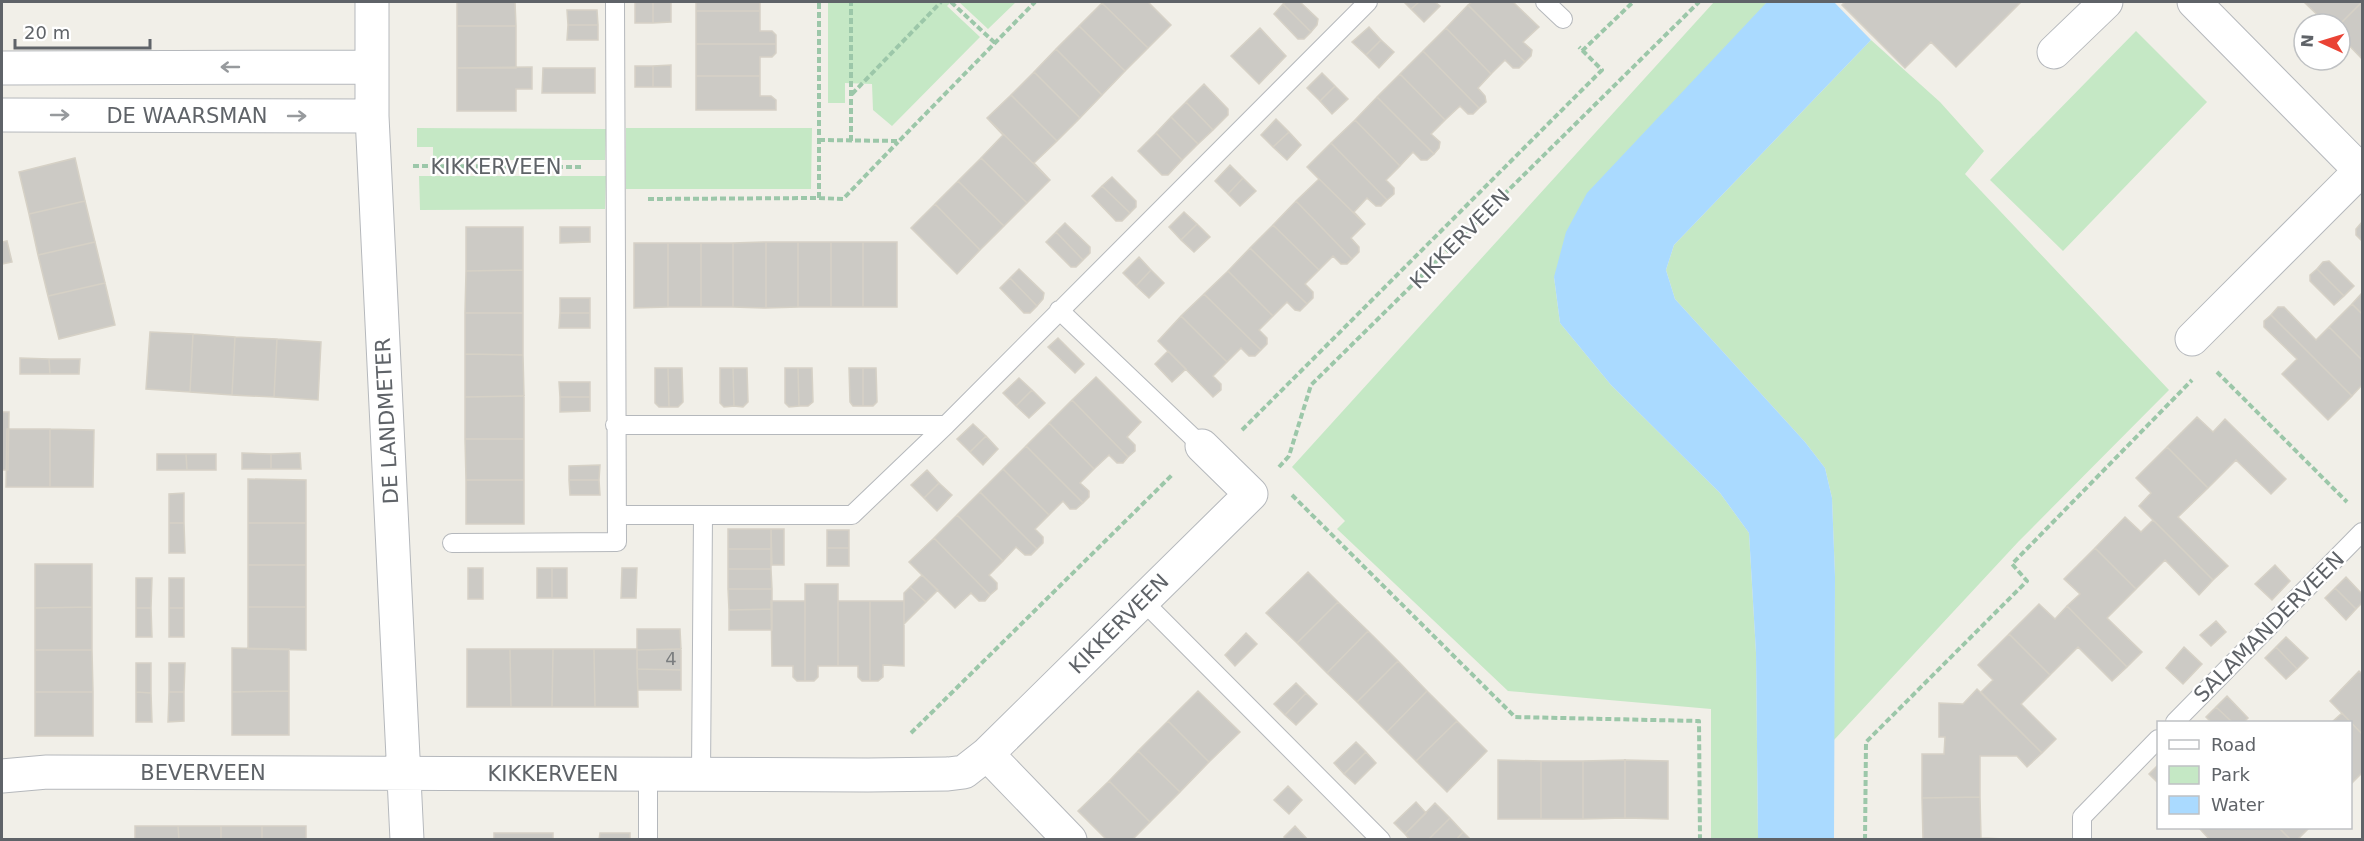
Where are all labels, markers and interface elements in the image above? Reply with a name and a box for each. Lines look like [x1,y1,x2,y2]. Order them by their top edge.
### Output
scale bar [15,12,150,50]
north arrow [2292,12,2352,72]
text: 20 m [24,22,70,43]
text: N [2298,34,2317,48]
one-way arrow [220,61,240,73]
street label: DE WAARSMAN [106,104,268,128]
one-way arrow [49,109,69,121]
one-way arrow [286,110,306,122]
street label: KIKKERVEEN [431,155,561,179]
street label: KIKKERVEEN [1405,184,1515,294]
street label: DE LANDMETER [371,337,403,505]
street label: SALAMANDERVEEN [2189,547,2349,707]
street label: KIKKERVEEN [1064,569,1174,679]
house number: 4 [665,648,677,669]
legend [2157,721,2352,829]
text: Road [2211,734,2256,755]
street label: BEVERVEEN [140,761,266,785]
street label: KIKKERVEEN [488,762,618,786]
text: Park [2211,764,2250,785]
text: Water [2211,794,2265,815]

